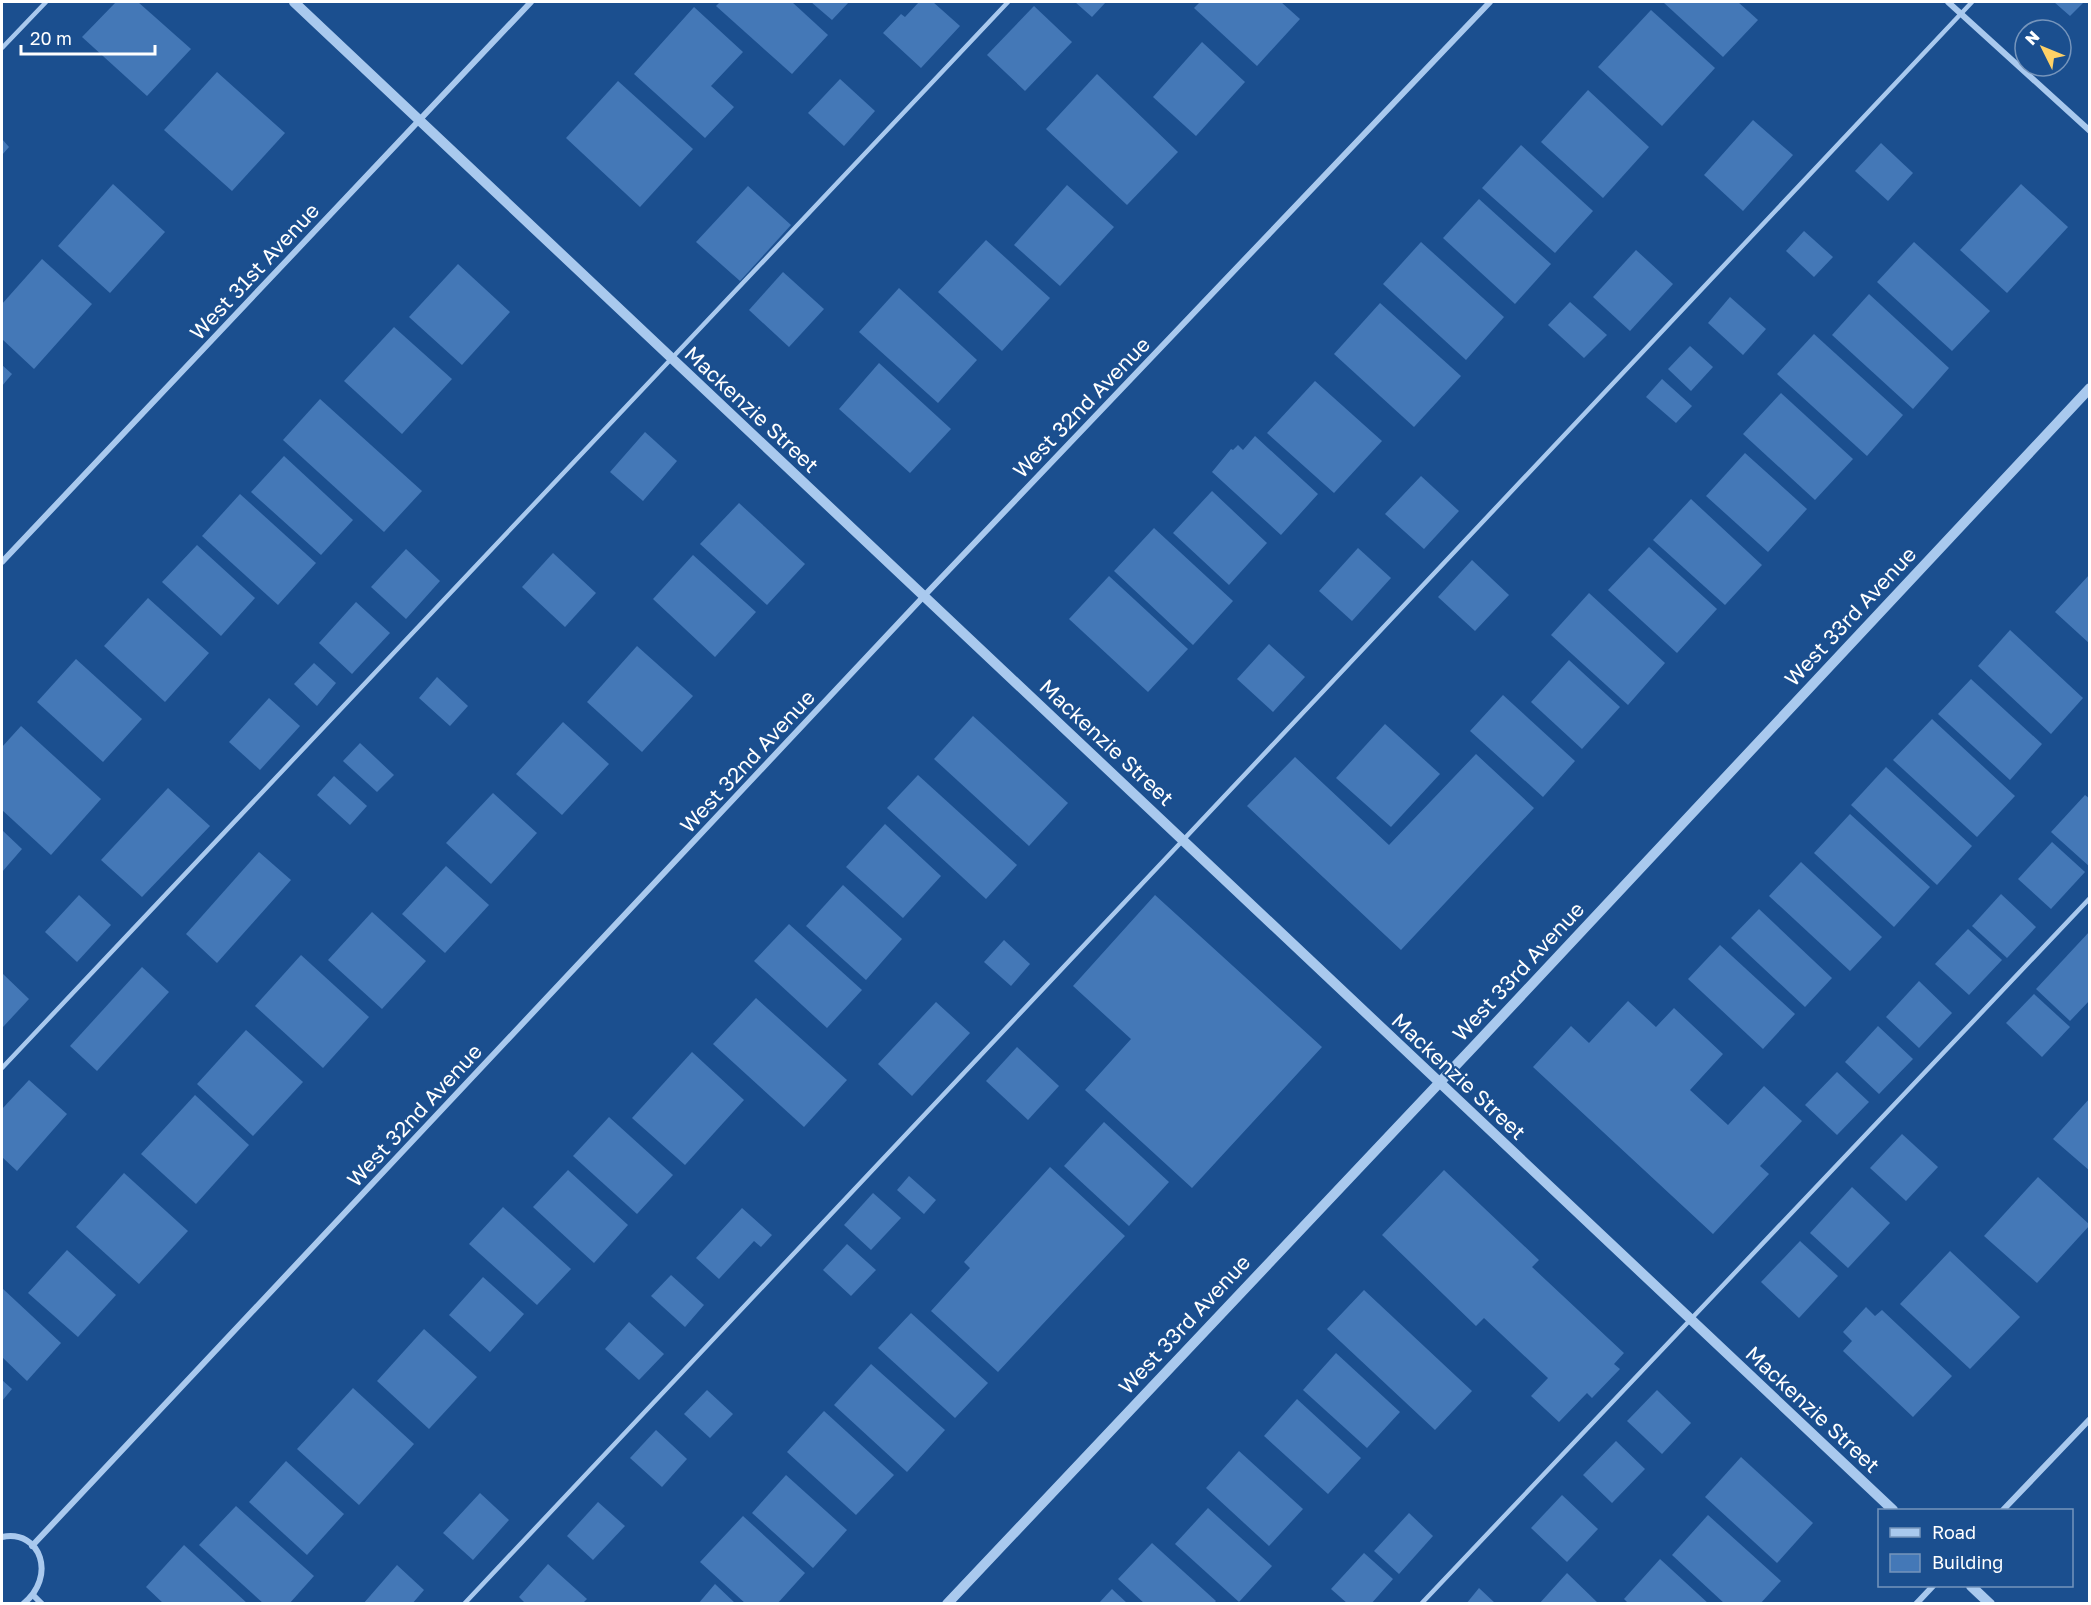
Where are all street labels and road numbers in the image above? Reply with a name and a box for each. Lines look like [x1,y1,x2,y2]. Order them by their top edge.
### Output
street label: West 31st Avenue [184,197,324,345]
street label: West 32nd Avenue [1007,331,1155,483]
street label: Mackenzie Street [680,340,824,478]
street label: West 33rd Avenue [1779,541,1921,691]
street label: Mackenzie Street [1035,673,1179,811]
street label: West 32nd Avenue [674,684,820,838]
street label: West 33rd Avenue [1447,896,1589,1046]
street label: Mackenzie Street [1387,1007,1531,1145]
street label: West 32nd Avenue [341,1038,487,1192]
street label: West 33rd Avenue [1113,1249,1255,1399]
street label: Mackenzie Street [1741,1340,1885,1478]

